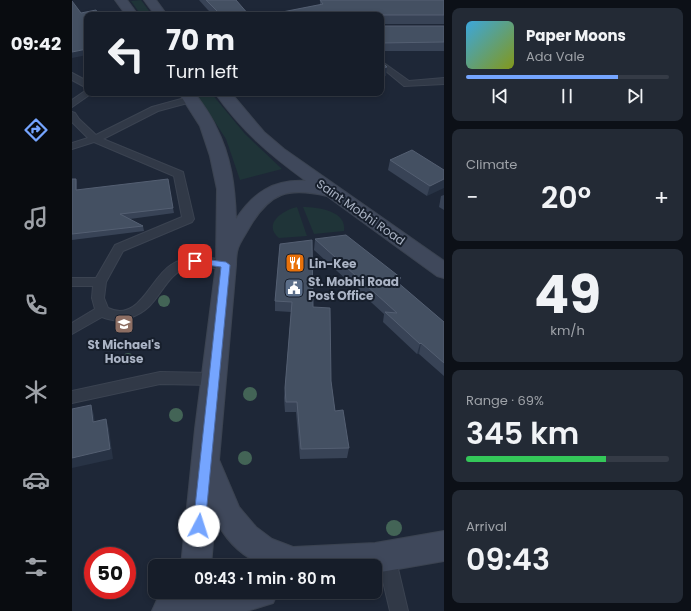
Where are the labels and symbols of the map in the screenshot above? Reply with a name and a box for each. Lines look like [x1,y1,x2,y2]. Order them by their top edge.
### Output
street label: Saint Mobhi Road [313,175,409,249]
pin [178,244,212,278]
restaurant icon: Lin-Kee [284,252,306,274]
place label: Lin-Kee [309,255,357,272]
place label: St. Mobhi Road Post Office [308,273,399,304]
public building icon: St. Mobhi Road Post Office [283,277,305,299]
school or university icon: St Michael's House [113,313,135,335]
place label: St Michael's House [87,336,161,367]
position arrow [178,505,220,547]
speed limit sign: 50 [84,547,136,599]

